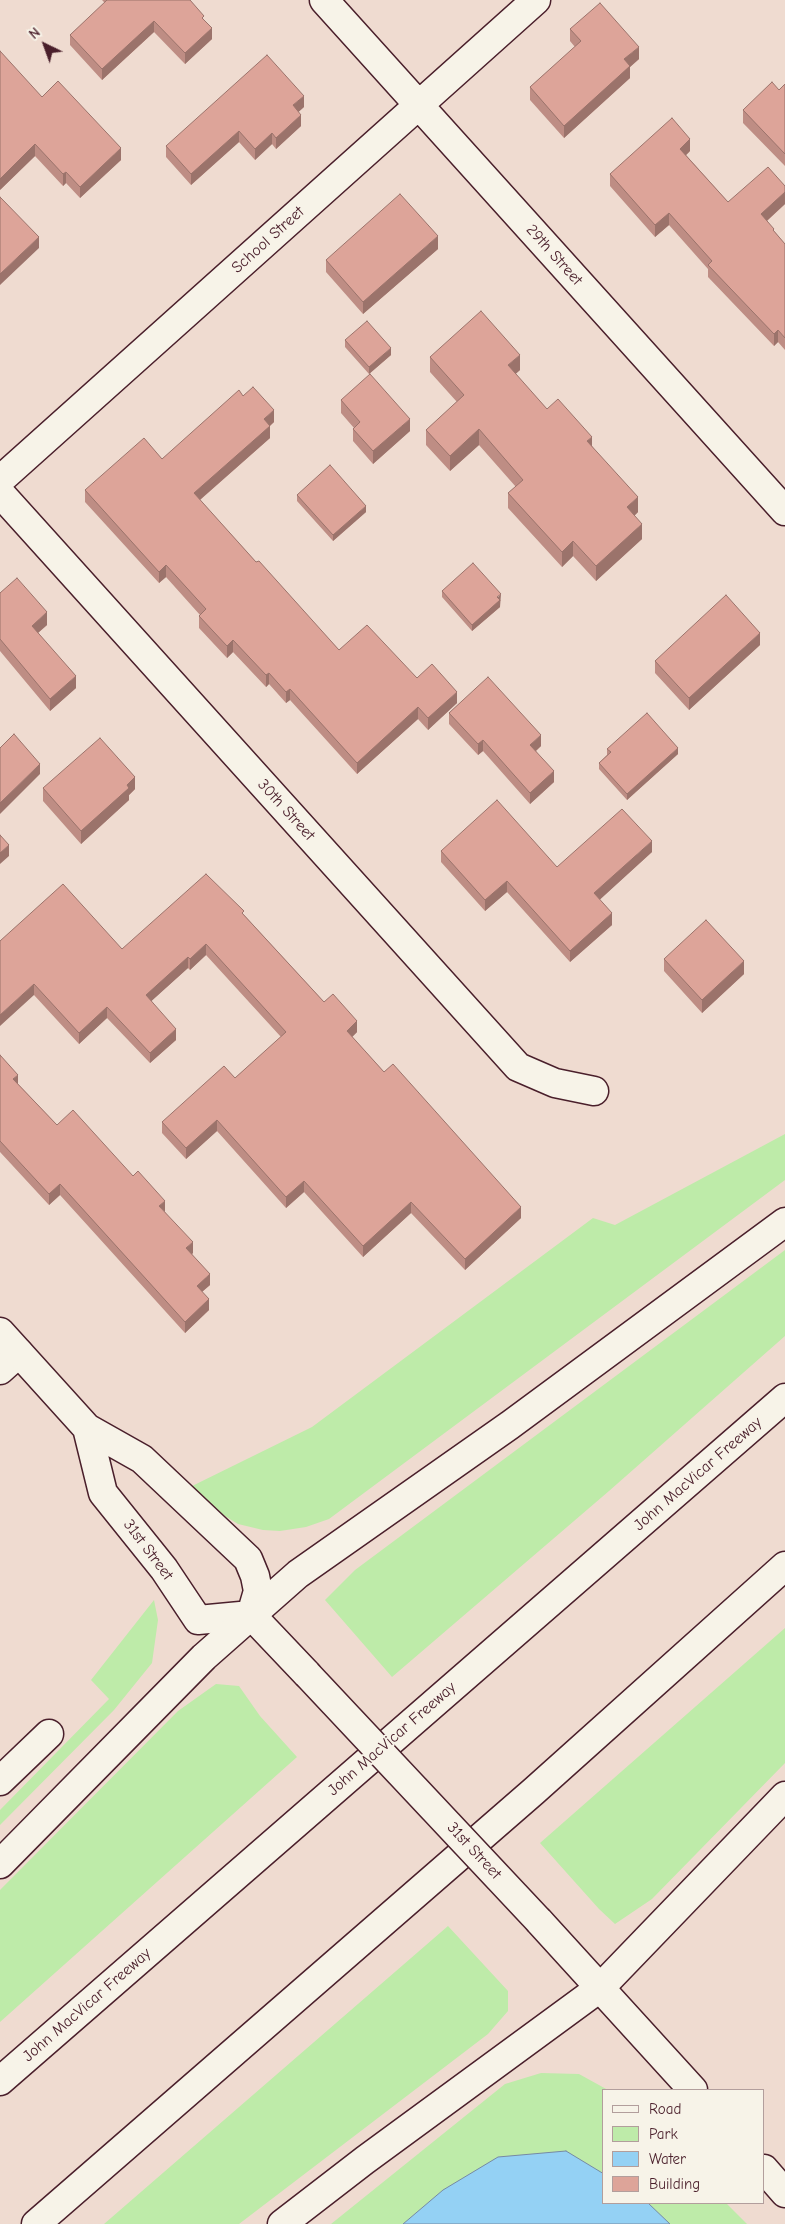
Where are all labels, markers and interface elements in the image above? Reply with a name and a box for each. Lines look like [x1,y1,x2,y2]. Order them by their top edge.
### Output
north arrow [20,20,70,70]
text: N [26,24,44,43]
street label: School Street [228,202,308,278]
street label: 29th Street [522,221,586,289]
street label: 30th Street [253,775,319,845]
street label: John MacVicar Freeway [630,1413,766,1535]
street label: 31st Street [119,1516,177,1584]
street label: John MacVicar Freeway [324,1678,460,1800]
street label: 31st Street [443,1818,505,1884]
street label: John MacVicar Freeway [19,1944,155,2066]
legend [602,2089,765,2204]
text: Road [649,2100,681,2118]
text: Park [649,2125,678,2143]
text: Water [649,2150,686,2168]
text: Building [649,2175,700,2193]

